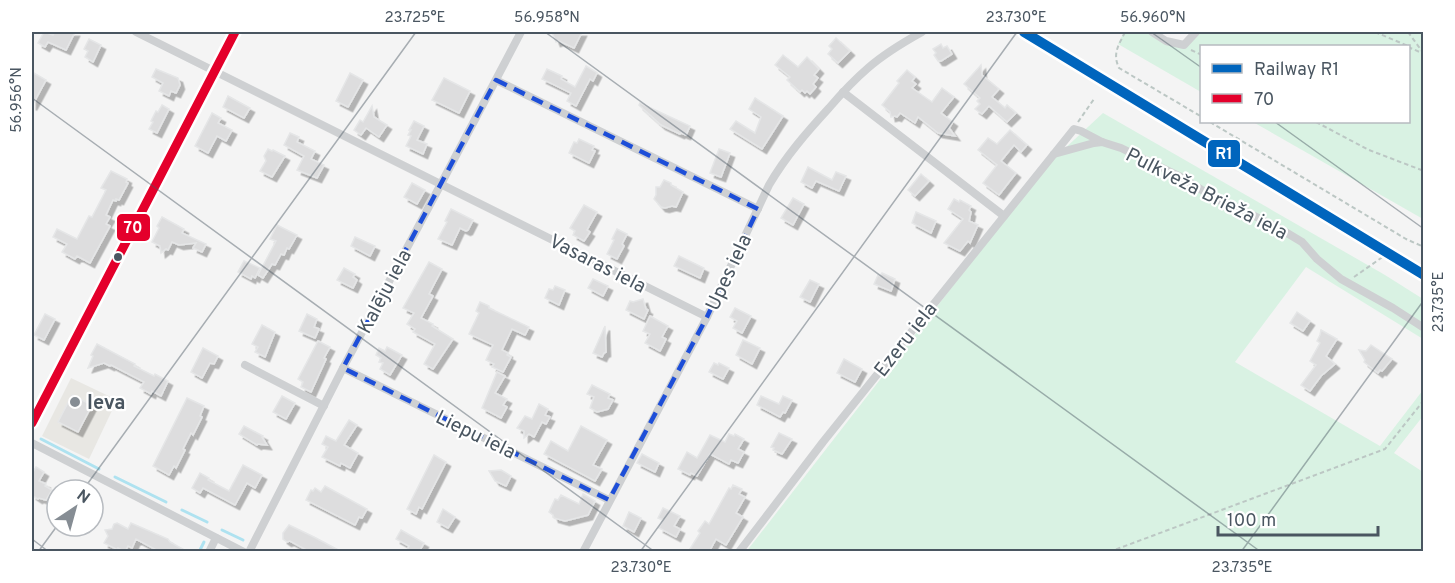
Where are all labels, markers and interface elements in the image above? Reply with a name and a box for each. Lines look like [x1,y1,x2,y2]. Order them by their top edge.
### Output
text: 23.725°E [384,9,446,28]
text: 56.958°N [514,9,580,28]
text: 23.730°E [985,9,1047,28]
text: 56.960°N [1120,9,1186,28]
legend [1200,45,1410,123]
text: Railway R1 [1254,59,1339,82]
text: 56.956°N [8,67,27,133]
text: 70 [1254,89,1274,112]
line badge: R1 [1207,139,1241,168]
street label: Pulkveža Brieža iela [1121,143,1292,247]
text: R1 [1215,145,1233,165]
line badge: 70 [116,213,151,242]
text: 70 [123,219,143,239]
street label: Vasaras iela [544,229,650,300]
street label: Upes iela [701,230,759,315]
street label: Kalēju iela [353,245,419,339]
unlabelled marker [112,251,124,263]
text: 23.735°E [1430,271,1449,333]
street label: Ezeru iela [869,298,944,383]
place label: Ieva [87,391,126,417]
marker: Ieva [68,395,82,409]
street label: Liepu iela [431,405,520,466]
north arrow [45,478,105,538]
text: N [72,486,93,509]
scale bar [1218,499,1378,537]
text: 100 m [1227,510,1276,533]
text: 23.730°E [610,559,672,578]
text: 23.735°E [1211,559,1273,578]

